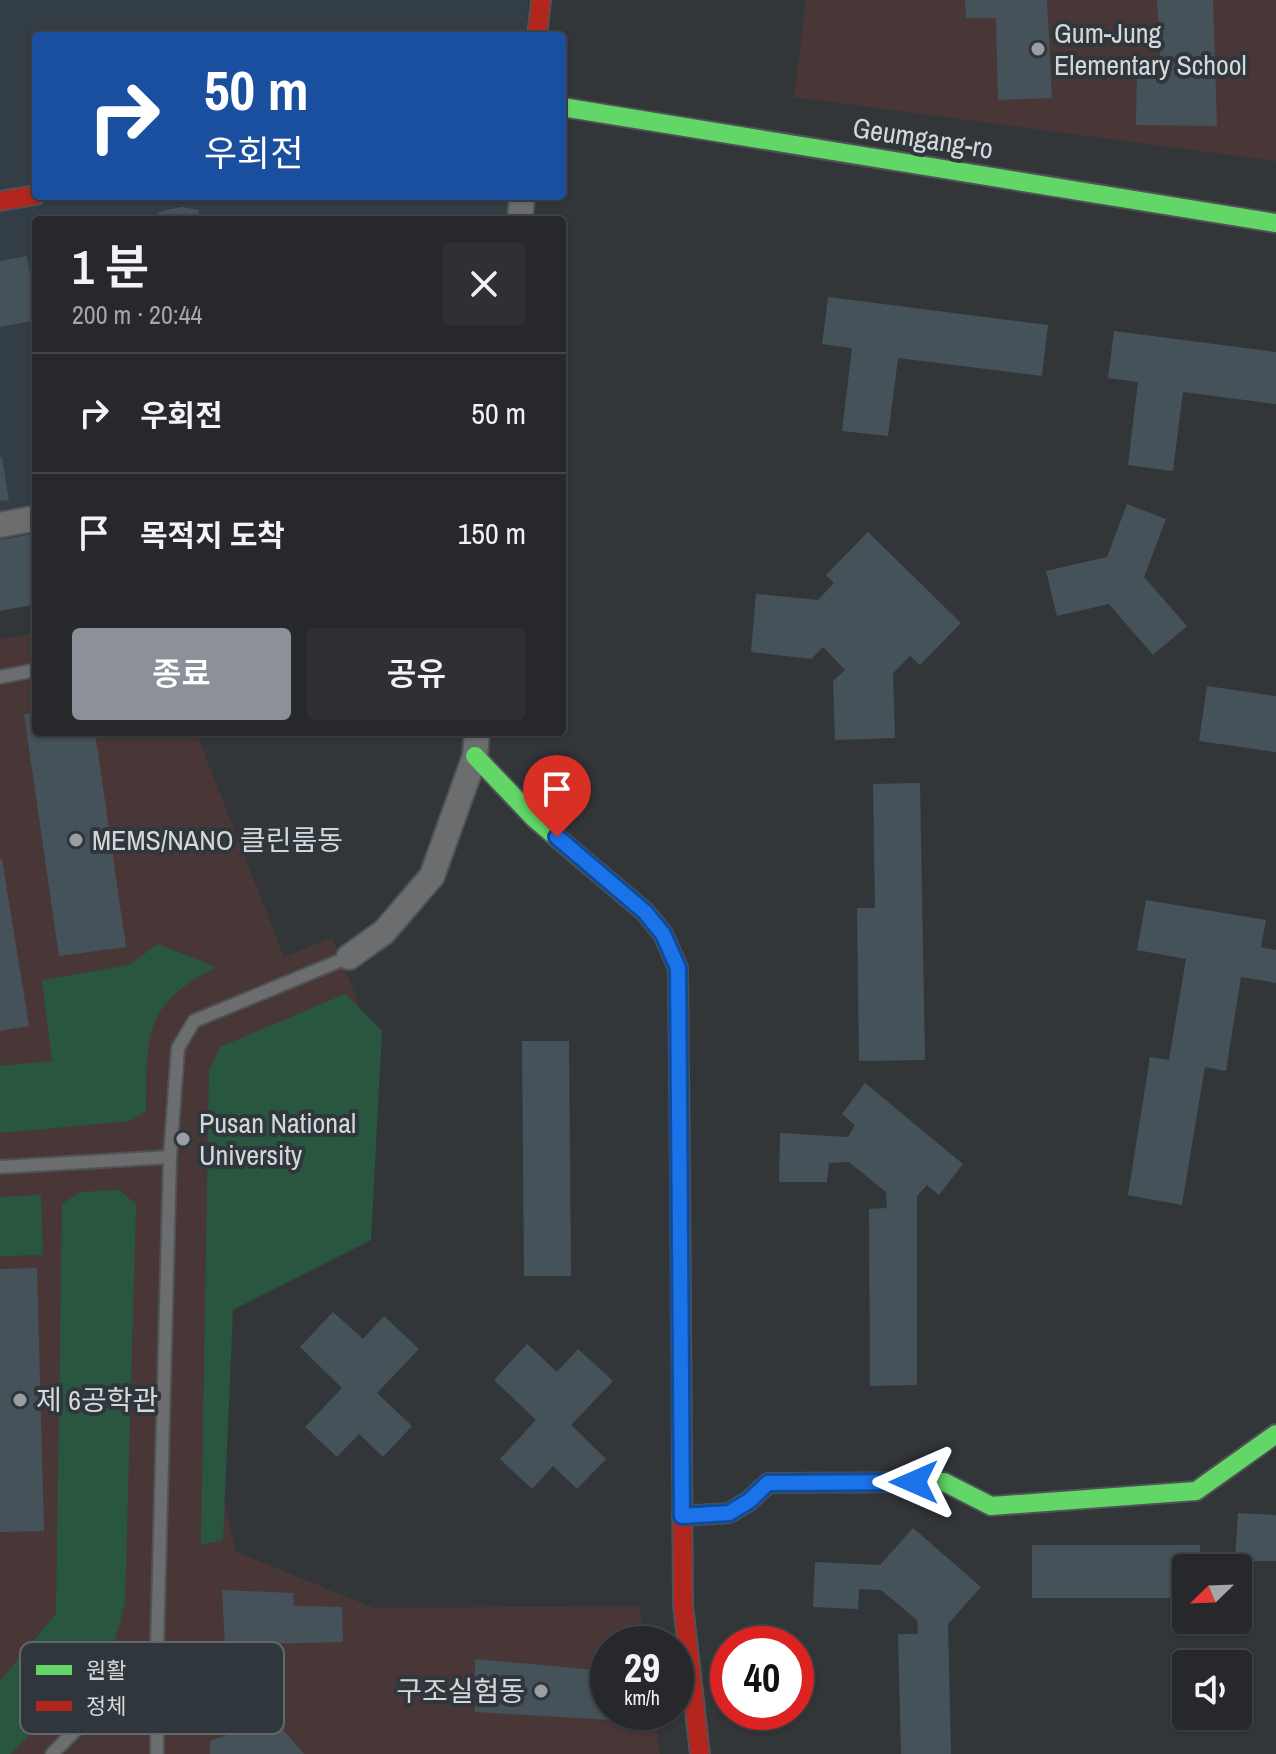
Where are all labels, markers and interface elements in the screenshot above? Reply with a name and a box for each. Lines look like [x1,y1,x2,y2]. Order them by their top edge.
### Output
place label: Gum-Jung Elementary School [1054,14,1247,84]
marker: Gum-Jung Elementary School [1029,40,1047,58]
text: 50 m [204,52,309,127]
icon: right [72,64,176,168]
street label: Geumgang-ro [850,108,996,168]
text: 우회전 [204,129,303,177]
text: 1 분 [72,234,149,299]
button: close [442,242,526,326]
text: 200 m · 20:44 [72,297,202,332]
icon: right [72,391,116,435]
text: 50 m [471,393,526,433]
text: 우회전 [140,395,223,435]
icon: arrive [72,511,116,555]
text: 150 m [458,513,526,553]
text: 목적지 도착 [140,515,285,555]
button: 종료 [72,628,291,720]
button: 공유 [307,628,526,720]
pin [523,755,591,837]
icon: arrive [535,767,579,811]
place label: MEMS/NANO 클린룸동 [92,821,343,859]
marker: MEMS/NANO 클린룸동 [67,831,85,849]
place label: Pusan National University [199,1104,356,1174]
marker: Pusan National University [174,1130,192,1148]
place label: 제 6공학관 [36,1381,158,1419]
marker: 제 6공학관 [11,1391,29,1409]
position arrow [872,1440,956,1524]
north arrow [1172,1554,1252,1634]
map controls [1172,1554,1252,1730]
speed limit sign: 40 [710,1626,814,1730]
text: 29 [624,1641,660,1694]
legend [20,1642,284,1734]
button: sound [1172,1650,1252,1730]
text: 원활 [86,1655,126,1685]
place label: 구조실험동 [396,1672,525,1710]
marker: 구조실험동 [532,1682,550,1700]
text: km/h [624,1684,660,1711]
text: 정체 [86,1691,126,1721]

